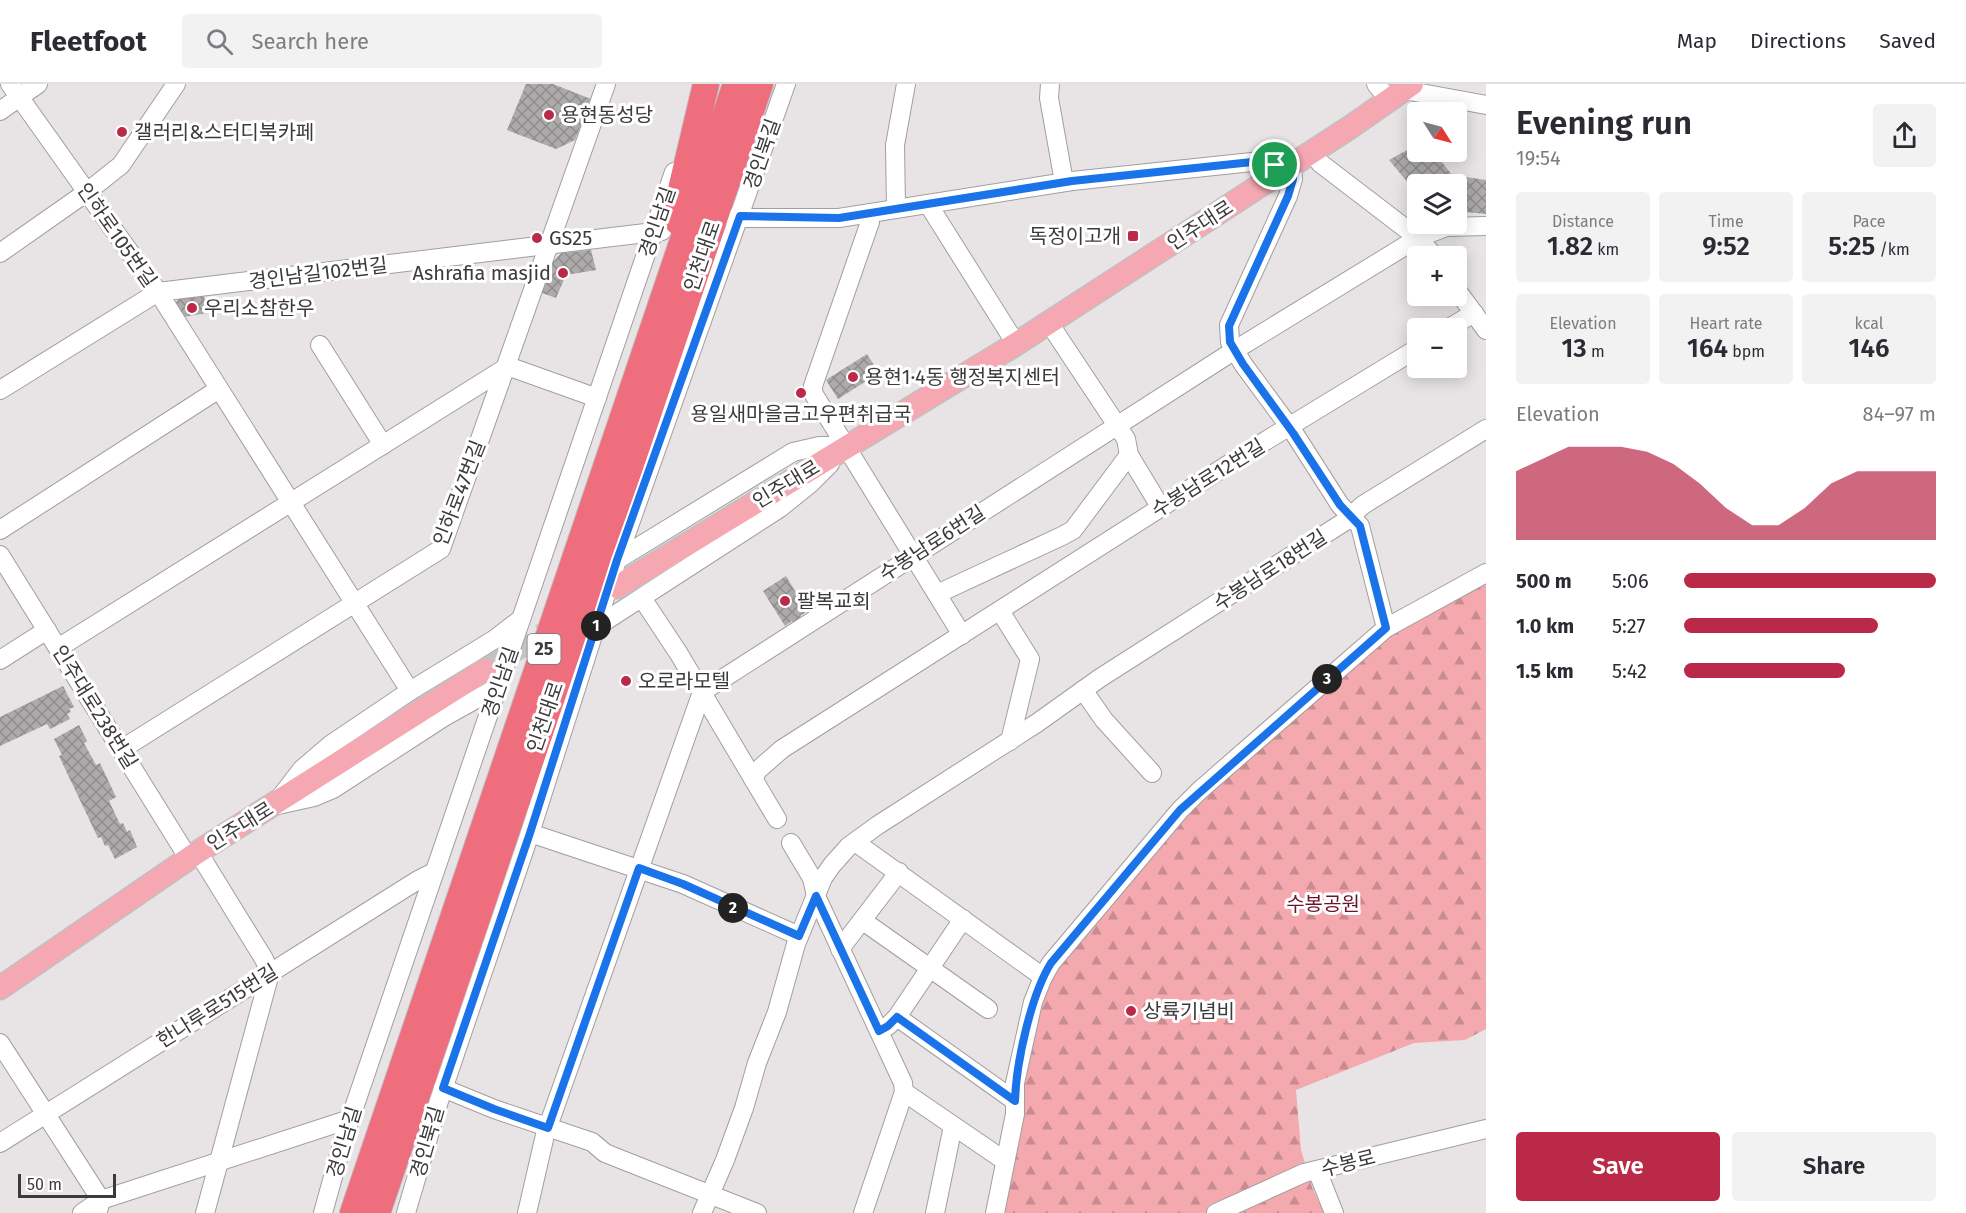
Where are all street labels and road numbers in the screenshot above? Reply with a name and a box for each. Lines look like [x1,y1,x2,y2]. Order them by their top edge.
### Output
street label: 경인북길 [739,115,785,193]
street label: 인하로105번길 [72,178,162,292]
street label: 경인남길 [634,183,680,261]
street label: 인주대로 [1163,195,1237,255]
street label: 인천대로 [679,217,725,295]
street label: 경인남길102번길 [247,253,389,293]
street label: 수봉남로12번길 [1147,434,1269,522]
street label: 인하로47번길 [428,437,490,549]
street label: 인주대로 [748,455,824,513]
street label: 수봉남로6번길 [875,500,989,586]
street label: 수봉남로18번길 [1209,525,1331,615]
road number: 25 [528,634,560,664]
street label: 인주대로238번길 [47,641,143,773]
street label: 경인남길 [477,643,523,721]
street label: 인천대로 [522,678,568,756]
street label: 인주대로 [202,796,278,856]
street label: 한나루로515번길 [152,959,282,1053]
street label: 경인남길 [322,1103,366,1181]
street label: 경인북길 [405,1103,449,1181]
street label: 수봉로 [1318,1145,1378,1181]

